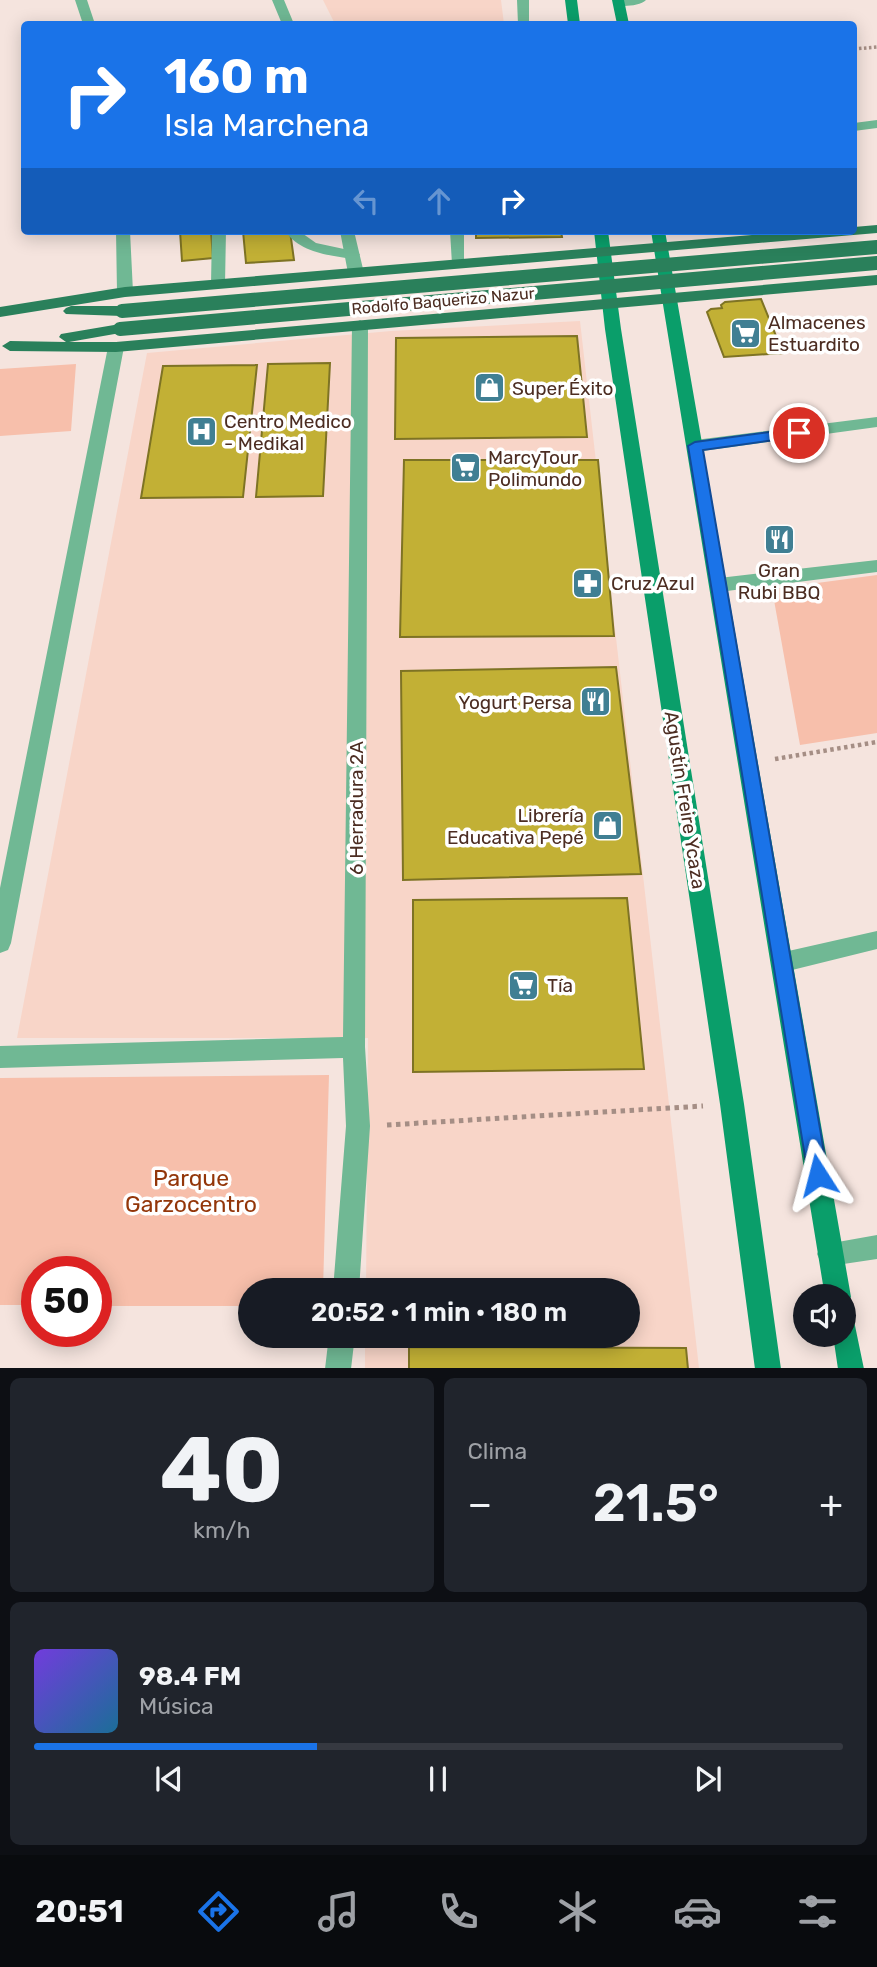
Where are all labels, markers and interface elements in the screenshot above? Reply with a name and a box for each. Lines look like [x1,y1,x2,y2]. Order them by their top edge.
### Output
text: 160 m [164,47,309,105]
icon: right [49,49,140,140]
text: Isla Marchena [164,106,369,144]
icon: left [347,182,385,220]
icon: ahead [420,182,458,220]
icon: right [493,182,531,220]
street label: Rodolfo Baquerizo Nazur [351,284,535,318]
place label: Almacenes Estuardito [768,311,866,356]
supermarket icon: Almacenes Estuardito [728,316,762,350]
shop icon: Super Éxito [472,371,506,405]
place label: Super Éxito [512,377,613,400]
pin [769,403,829,463]
place label: Centro Medico - Medikal [224,410,352,455]
icon: arrive [780,414,818,452]
hospital icon: Centro Medico - Medikal [184,415,218,449]
place label: MarcyTour Polimundo [488,446,582,491]
supermarket icon: MarcyTour Polimundo [448,451,482,485]
restaurant icon: Gran Rubi BBQ [762,522,796,556]
place label: Gran Rubi BBQ [738,559,820,604]
pharmacy icon: Cruz Azul [571,566,605,600]
place label: Cruz Azul [611,572,695,595]
restaurant icon: Yogurt Persa [578,685,612,719]
place label: Yogurt Persa [458,691,572,714]
street label: Agustín Freire Ycaza [660,709,710,891]
street label: 6 Herradura 2A [345,741,368,875]
place label: Librería Educativa Pepé [447,804,584,849]
shop icon: Librería Educativa Pepé [590,809,624,843]
supermarket icon: Tía [507,968,541,1002]
place label: Tía [547,974,573,997]
position arrow [781,1138,855,1212]
park label: Parque Garzocentro [125,1164,257,1218]
speed limit sign: 50 [21,1256,112,1347]
map controls [793,1284,856,1347]
button: sound [793,1284,856,1347]
text: 20:52 · 1 min · 180 m [311,1297,567,1328]
text: 40 [160,1416,284,1524]
text: Clima [468,1437,527,1465]
text: 21.5° [593,1472,719,1534]
text: − [468,1481,492,1527]
text: + [819,1481,843,1527]
text: km/h [193,1516,250,1544]
text: 98.4 FM [139,1661,241,1692]
text: Música [139,1692,214,1720]
icon: previous [150,1760,188,1798]
icon: pause [419,1760,457,1798]
icon: next [689,1760,727,1798]
icon: directions [194,1887,243,1936]
icon: music [314,1887,363,1936]
icon: phone [434,1887,483,1936]
icon: climate [553,1887,602,1936]
icon: car [673,1887,722,1936]
icon: filters [793,1887,842,1936]
text: 20:51 [35,1892,124,1930]

